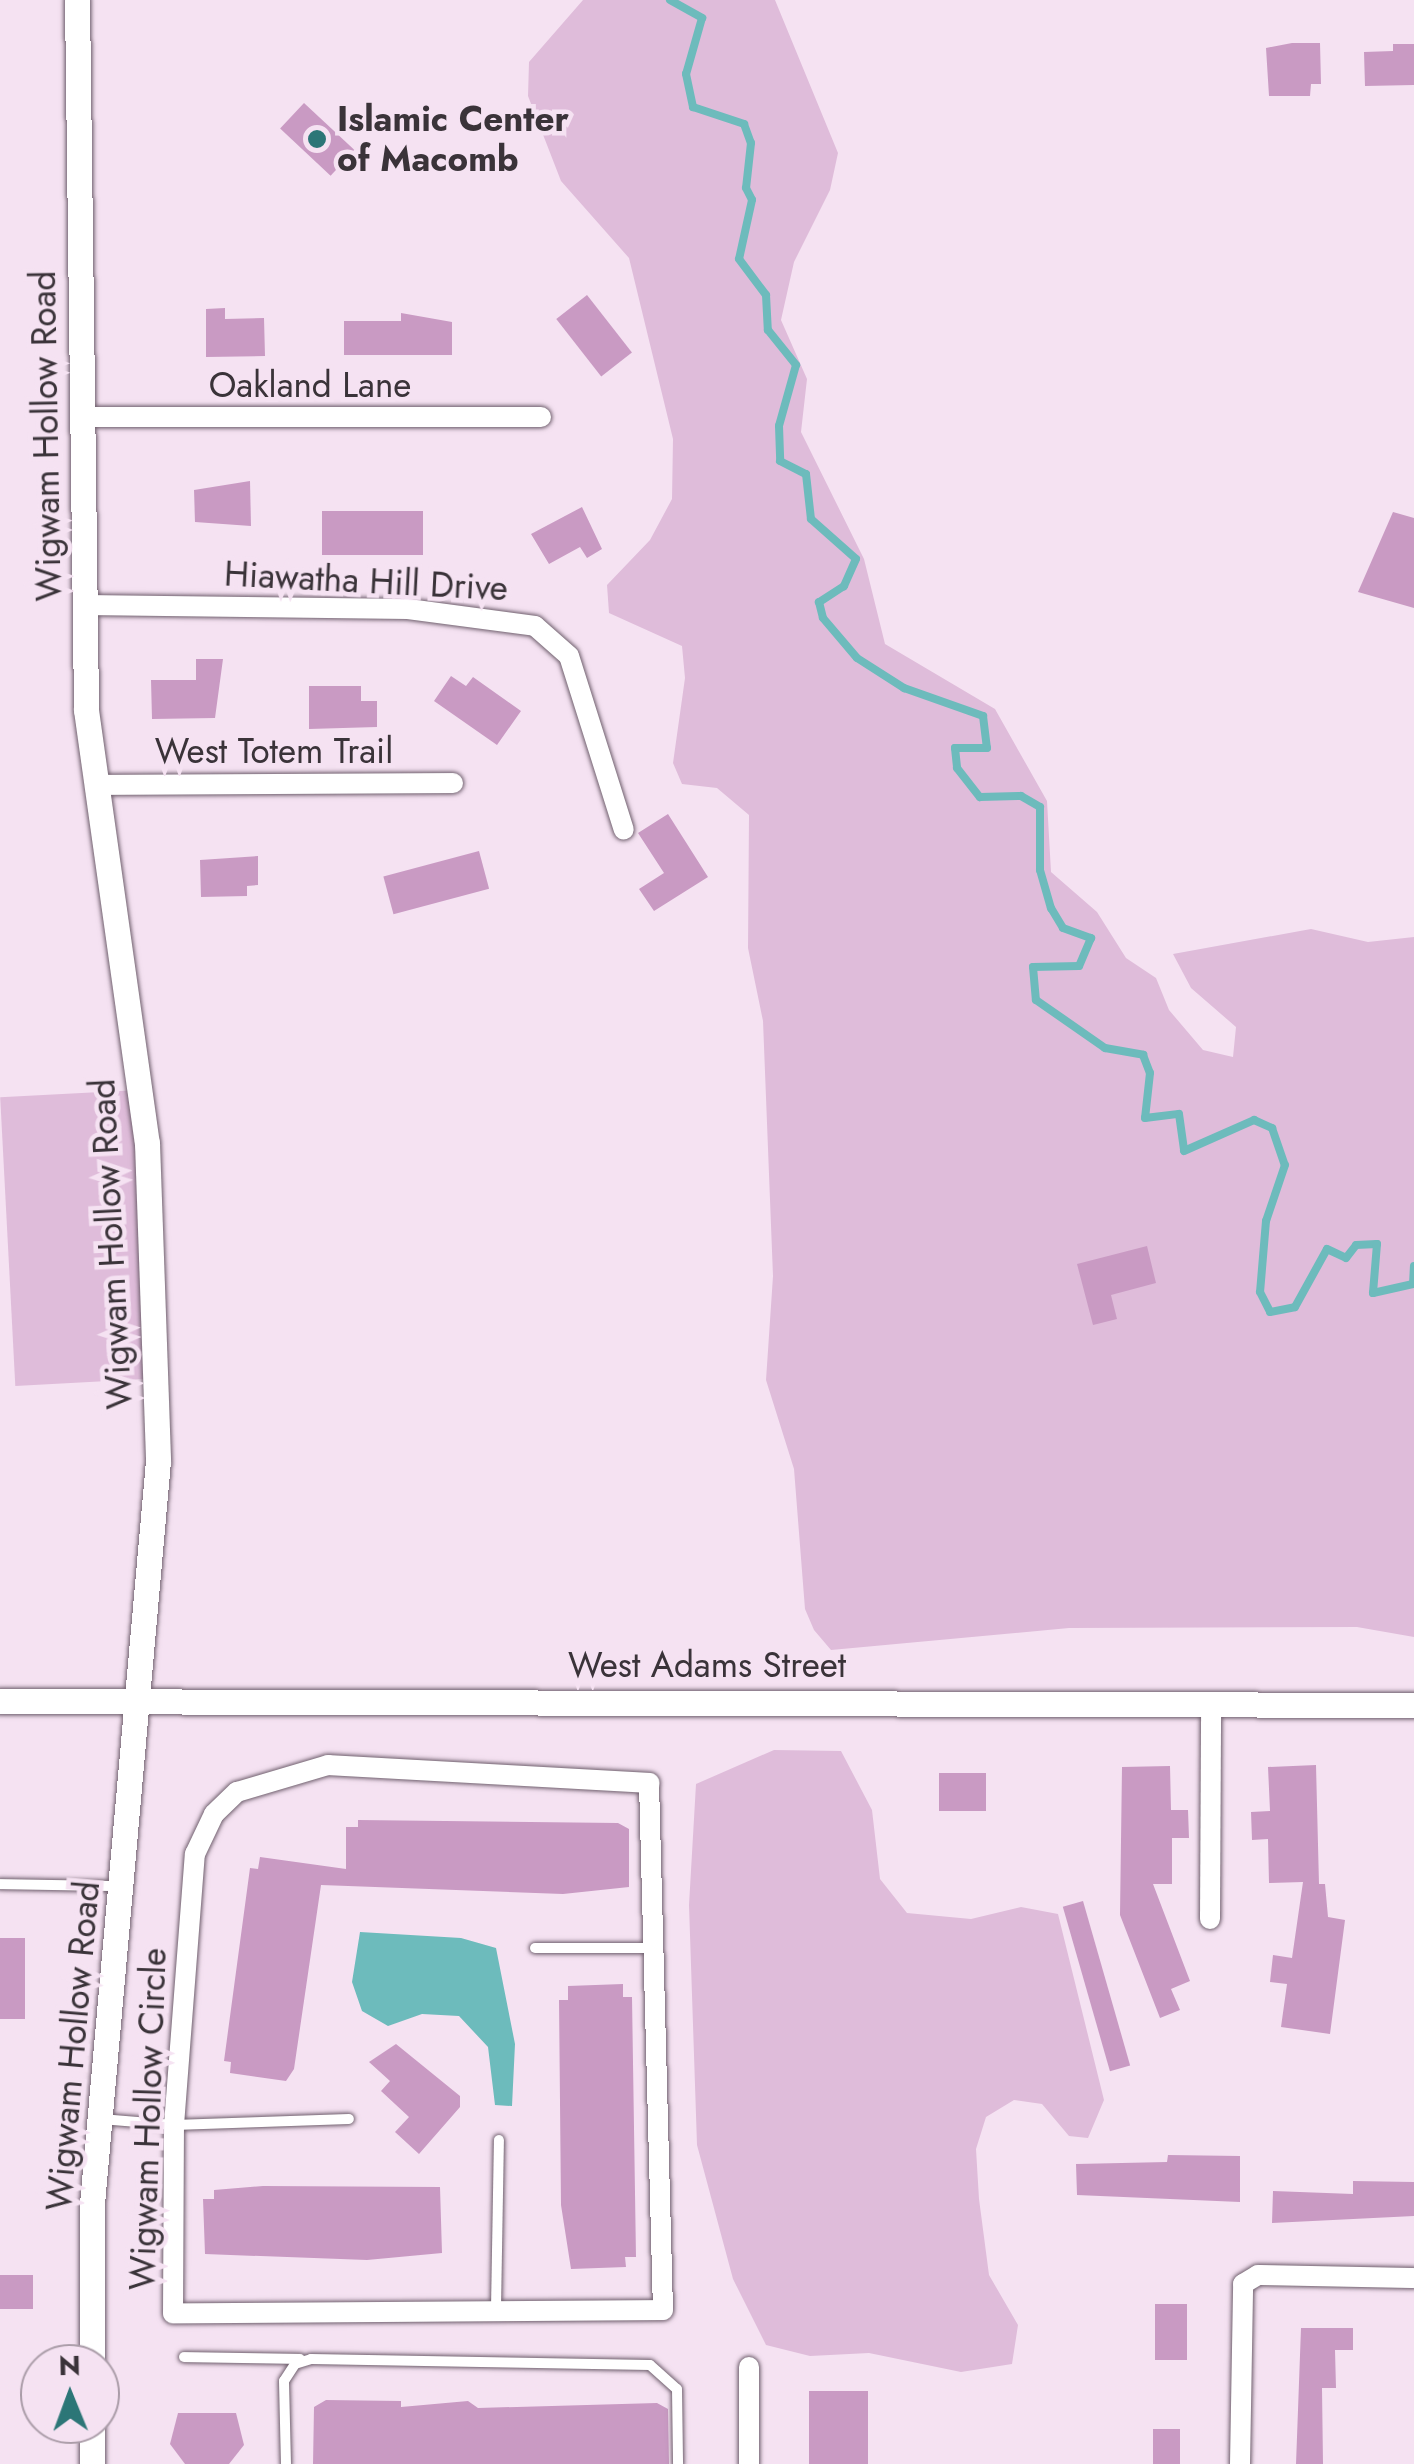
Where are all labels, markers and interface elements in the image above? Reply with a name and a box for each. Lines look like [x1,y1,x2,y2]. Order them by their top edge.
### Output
place label: Islamic Center of Macomb [337,98,569,180]
marker: Islamic Center of Macomb [306,128,328,150]
street label: Wigwam Hollow Road [22,270,70,602]
street label: Oakland Lane [209,364,411,406]
street label: Hiawatha Hill Drive [223,553,509,609]
street label: West Totem Trail [155,730,393,772]
street label: Wigwam Hollow Road [81,1078,141,1410]
street label: West Adams Street [568,1644,846,1686]
street label: Wigwam Hollow Road [38,1879,108,2213]
street label: Wigwam Hollow Circle [121,1947,175,2291]
north arrow [20,2344,120,2444]
text: N [58,2345,81,2386]

